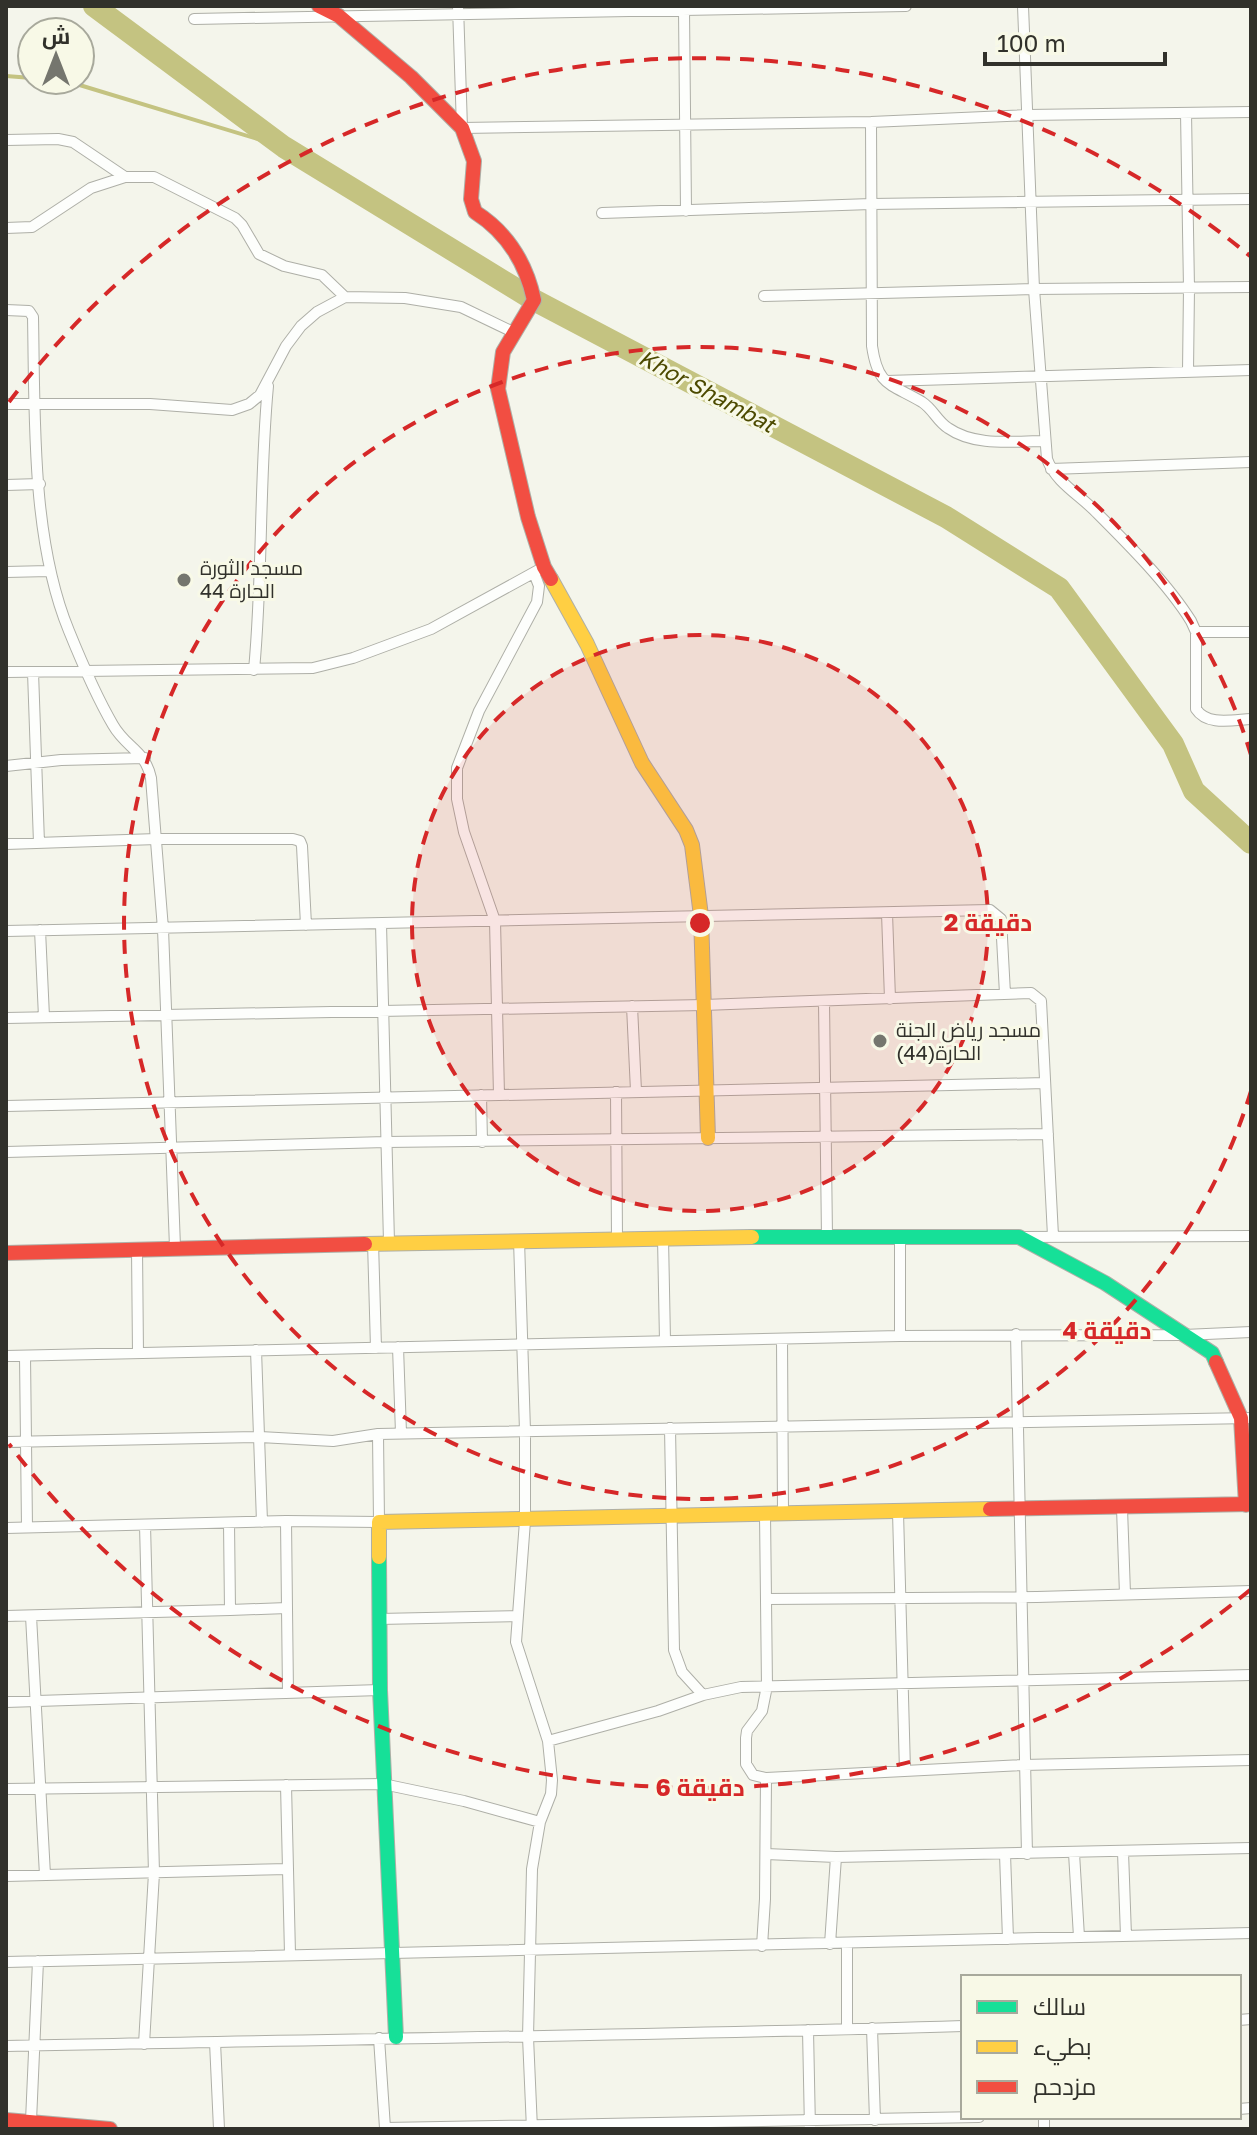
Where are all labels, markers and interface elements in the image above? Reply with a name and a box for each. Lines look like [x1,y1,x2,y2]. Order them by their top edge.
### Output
north arrow [16,16,96,96]
scale bar [985,16,1165,66]
text: ش [42,22,70,50]
text: 100 m [997,28,1066,57]
water label: Khor Shambat [635,343,782,439]
place label: مسجد الثورة الحارة 44 [200,555,303,603]
marker: مسجد الثورة الحارة 44 [175,571,193,589]
text: 2 دقيقة [944,907,1032,936]
centre of rings [686,909,714,937]
place label: مسجد رياض الجنة الحارة(44) [896,1017,1041,1065]
marker: مسجد رياض الجنة الحارة(44) [871,1032,889,1050]
text: 4 دقيقة [1063,1315,1151,1344]
text: 6 دقيقة [655,1772,745,1801]
legend [961,1975,1241,2119]
text: سالك [1033,1991,1086,2020]
text: بطيء [1033,2031,1092,2066]
text: مزدحم [1033,2071,1096,2103]

